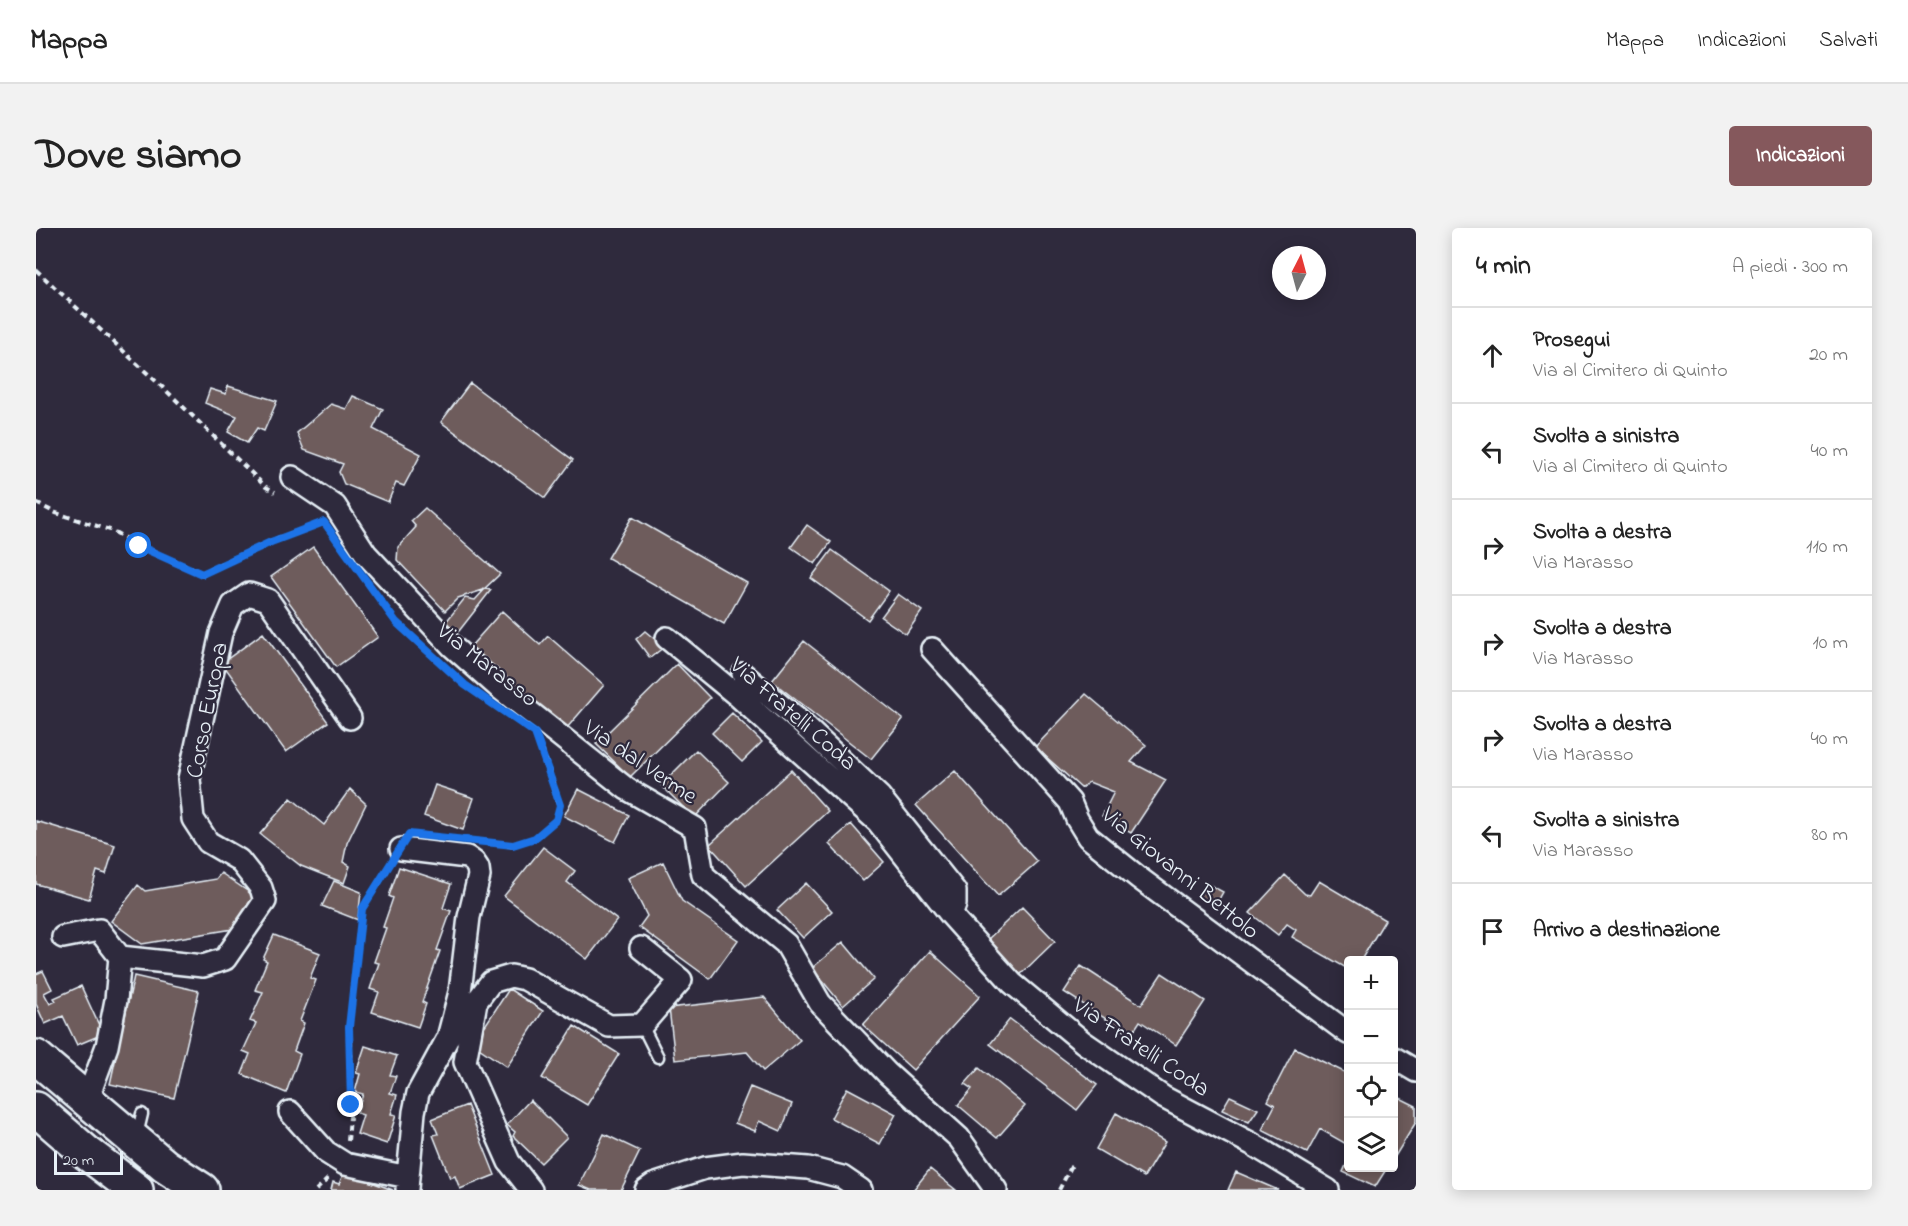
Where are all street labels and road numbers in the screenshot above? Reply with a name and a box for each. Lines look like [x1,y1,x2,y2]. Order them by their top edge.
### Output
street label: Via Marasso [427,614,545,717]
street label: Corso Europa [178,639,239,782]
street label: Via Fratelli Coda [720,649,864,780]
street label: Via dal Verme [575,711,704,814]
street label: Via Giovanni Bettolo [1092,798,1266,949]
street label: Via Fratelli Coda [1064,989,1216,1107]

